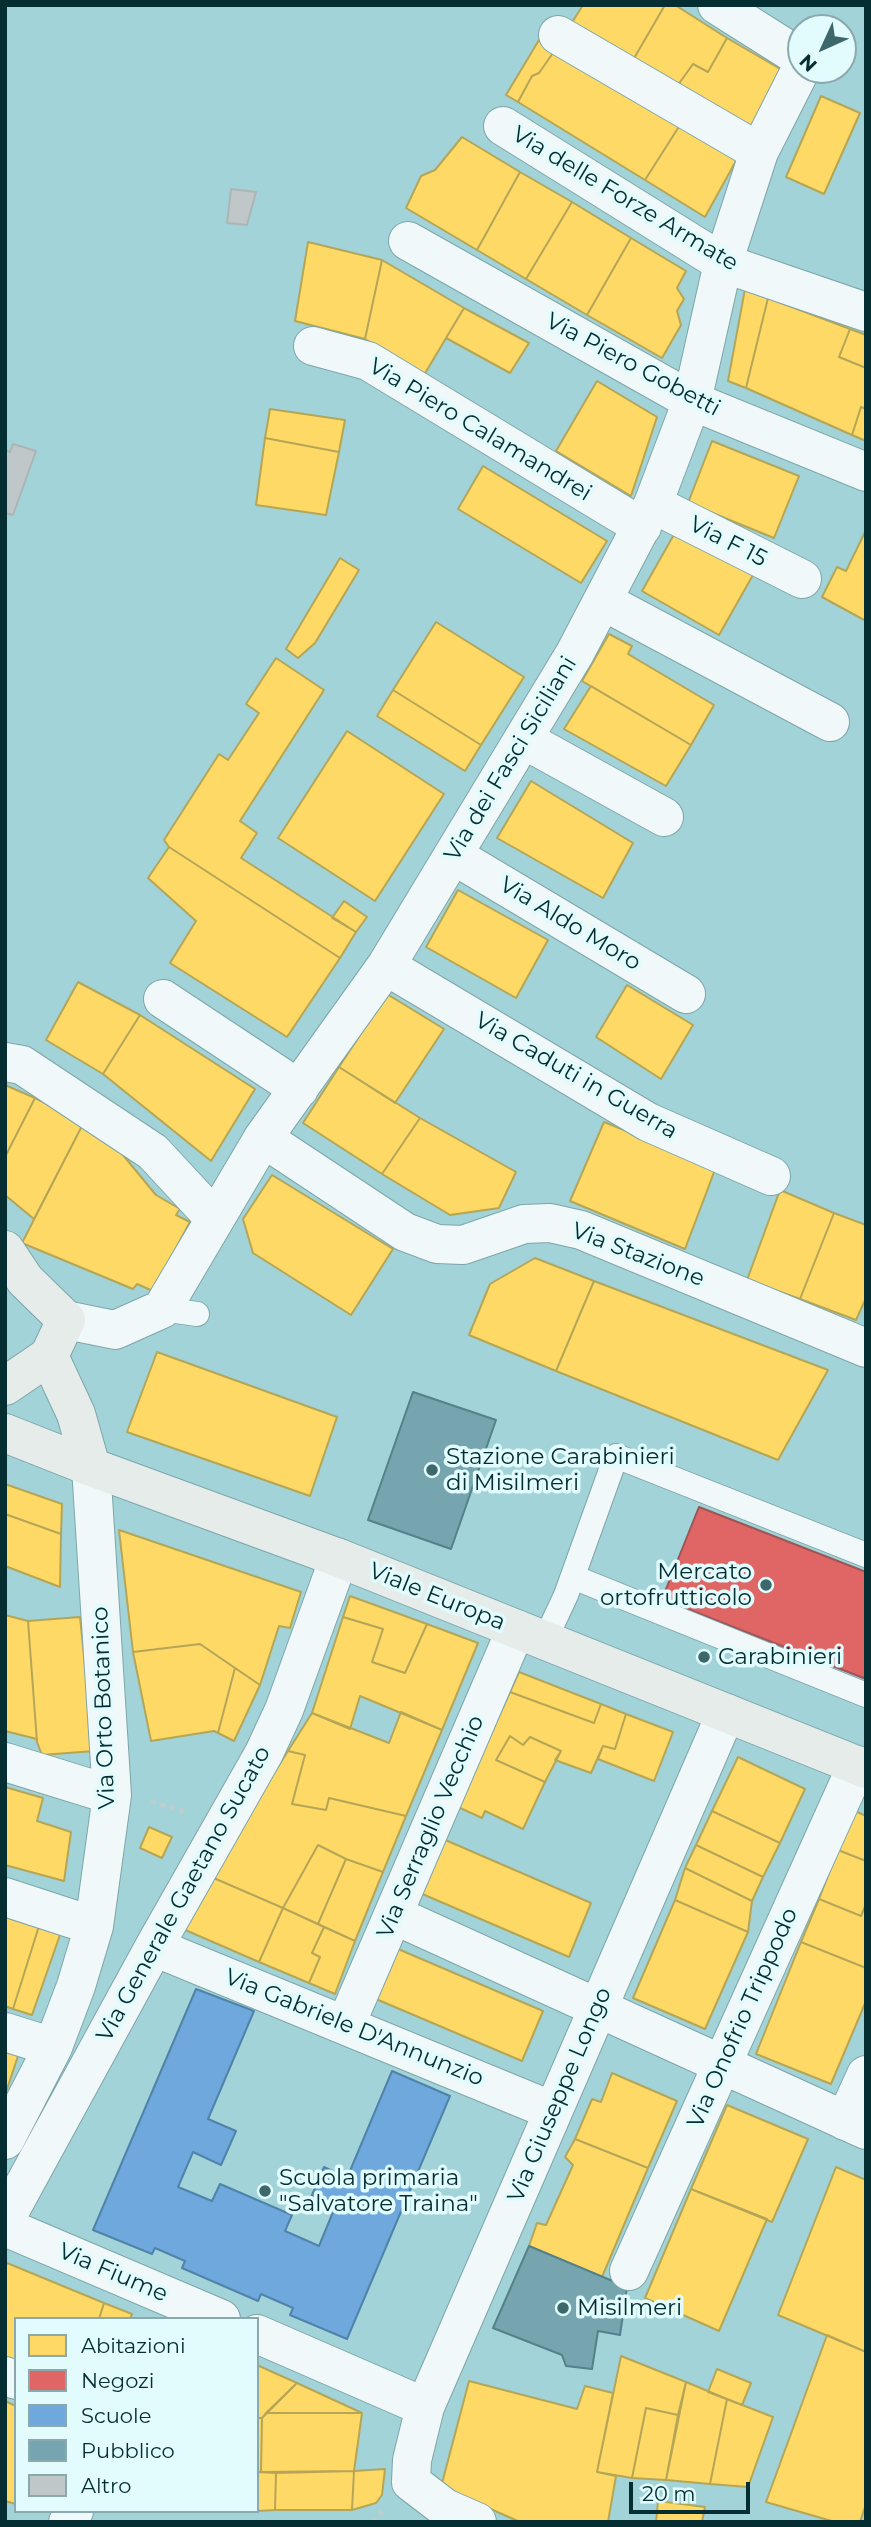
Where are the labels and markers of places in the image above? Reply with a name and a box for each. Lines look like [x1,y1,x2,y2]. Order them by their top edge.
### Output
place label: Stazione Carabinieri di Misilmeri [446,1443,675,1497]
marker: Stazione Carabinieri di Misilmeri [424,1462,440,1478]
place label: Mercato ortofrutticolo [600,1558,752,1612]
marker: Mercato ortofrutticolo [758,1577,774,1593]
place label: Carabinieri [718,1643,842,1671]
marker: Carabinieri [696,1649,712,1665]
place label: Scuola primaria "Salvatore Traina" [279,2164,478,2218]
marker: Scuola primaria "Salvatore Traina" [257,2183,273,2199]
place label: Misilmeri [577,2294,682,2322]
marker: Misilmeri [555,2300,571,2316]

